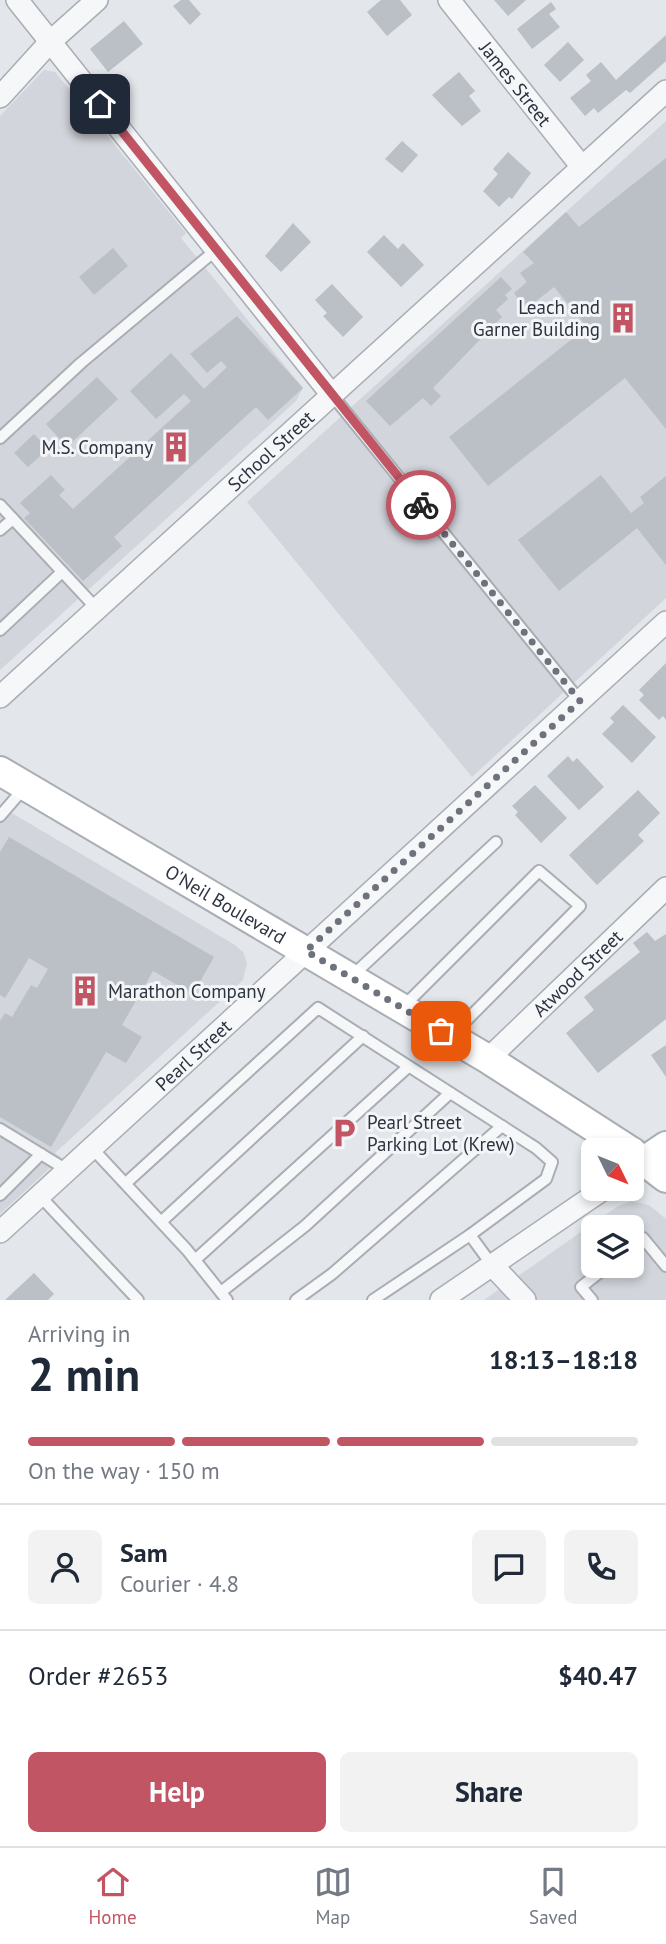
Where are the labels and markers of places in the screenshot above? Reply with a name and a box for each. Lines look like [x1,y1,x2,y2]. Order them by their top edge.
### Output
pin [70,74,130,134]
place label: Leach and Garner Building [473,295,600,341]
building icon: Leach and Garner Building [606,301,640,335]
building icon: M.S. Company [159,430,193,464]
place label: M.S. Company [41,435,153,459]
building icon: Marathon Company [68,974,102,1008]
place label: Marathon Company [108,979,266,1003]
pin [411,1001,471,1061]
place label: Pearl Street Parking Lot (Krew) [367,1110,515,1156]
parking icon: Pearl Street Parking Lot (Krew) [327,1116,361,1150]

